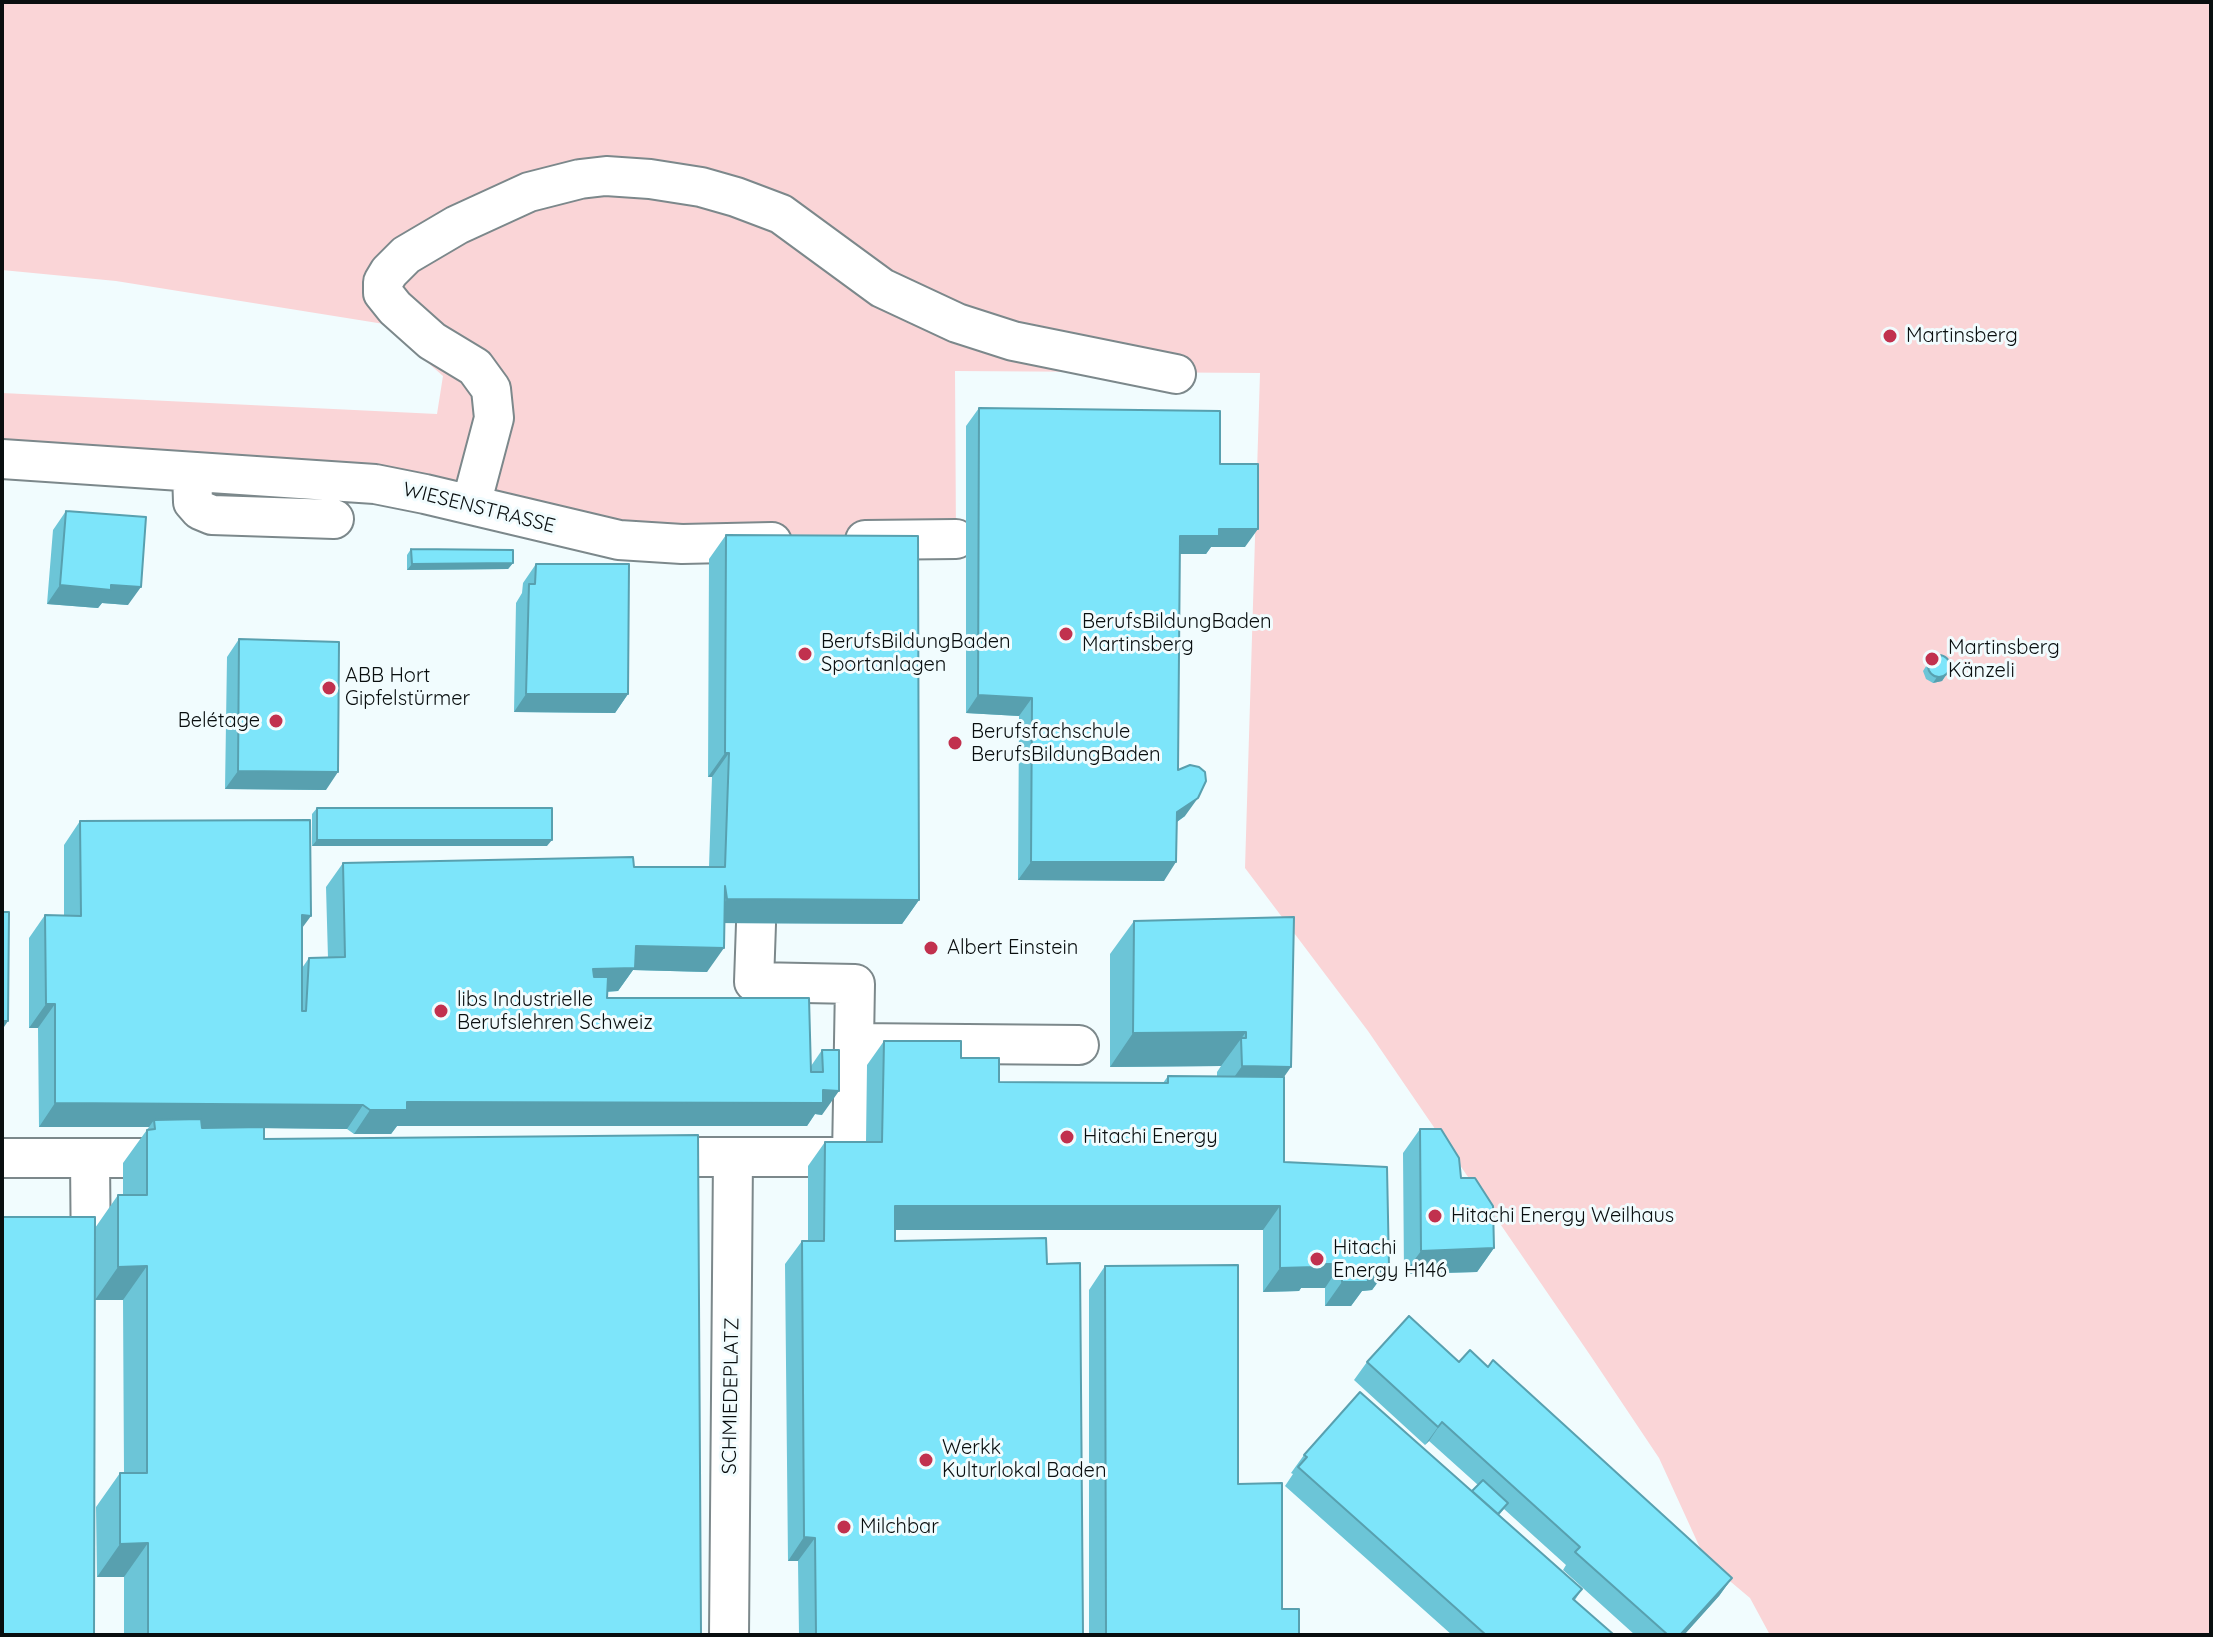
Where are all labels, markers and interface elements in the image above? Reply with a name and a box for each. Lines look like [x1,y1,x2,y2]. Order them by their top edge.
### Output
place label: Martinsberg [1906,324,2018,348]
marker: Martinsberg [1881,327,1899,345]
street label: WIESENSTRASSE [400,477,558,539]
place label: BerufsBildungBaden Martinsberg [1082,610,1272,657]
marker: BerufsBildungBaden Martinsberg [1057,625,1075,643]
place label: BerufsBildungBaden Sportanlagen [821,630,1011,677]
place label: Martinsberg Känzeli [1948,636,2060,683]
marker: BerufsBildungBaden Sportanlagen [796,645,814,663]
marker: Martinsberg Känzeli [1923,650,1941,668]
place label: ABB Hort Gipfelstürmer [345,664,470,711]
marker: ABB Hort Gipfelstürmer [320,679,338,697]
place label: Belétage [178,709,260,733]
marker: Belétage [267,712,285,730]
place label: Berufsfachschule BerufsBildungBaden [971,720,1161,767]
marker: Berufsfachschule BerufsBildungBaden [946,734,964,752]
place label: Albert Einstein [947,936,1078,960]
marker: Albert Einstein [922,939,940,957]
place label: libs Industrielle Berufslehren Schweiz [457,988,653,1035]
marker: libs Industrielle Berufslehren Schweiz [432,1002,450,1020]
place label: Hitachi Energy [1083,1125,1217,1149]
marker: Hitachi Energy [1058,1128,1076,1146]
place label: Hitachi Energy Weilhaus [1451,1204,1674,1228]
marker: Hitachi Energy Weilhaus [1426,1207,1444,1225]
place label: Hitachi Energy H146 [1333,1236,1447,1283]
marker: Hitachi Energy H146 [1308,1250,1326,1268]
street label: SCHMIEDEPLATZ [718,1317,744,1475]
place label: Werkk Kulturlokal Baden [942,1436,1106,1483]
marker: Werkk Kulturlokal Baden [917,1451,935,1469]
place label: Milchbar [860,1515,939,1539]
marker: Milchbar [835,1518,853,1536]

